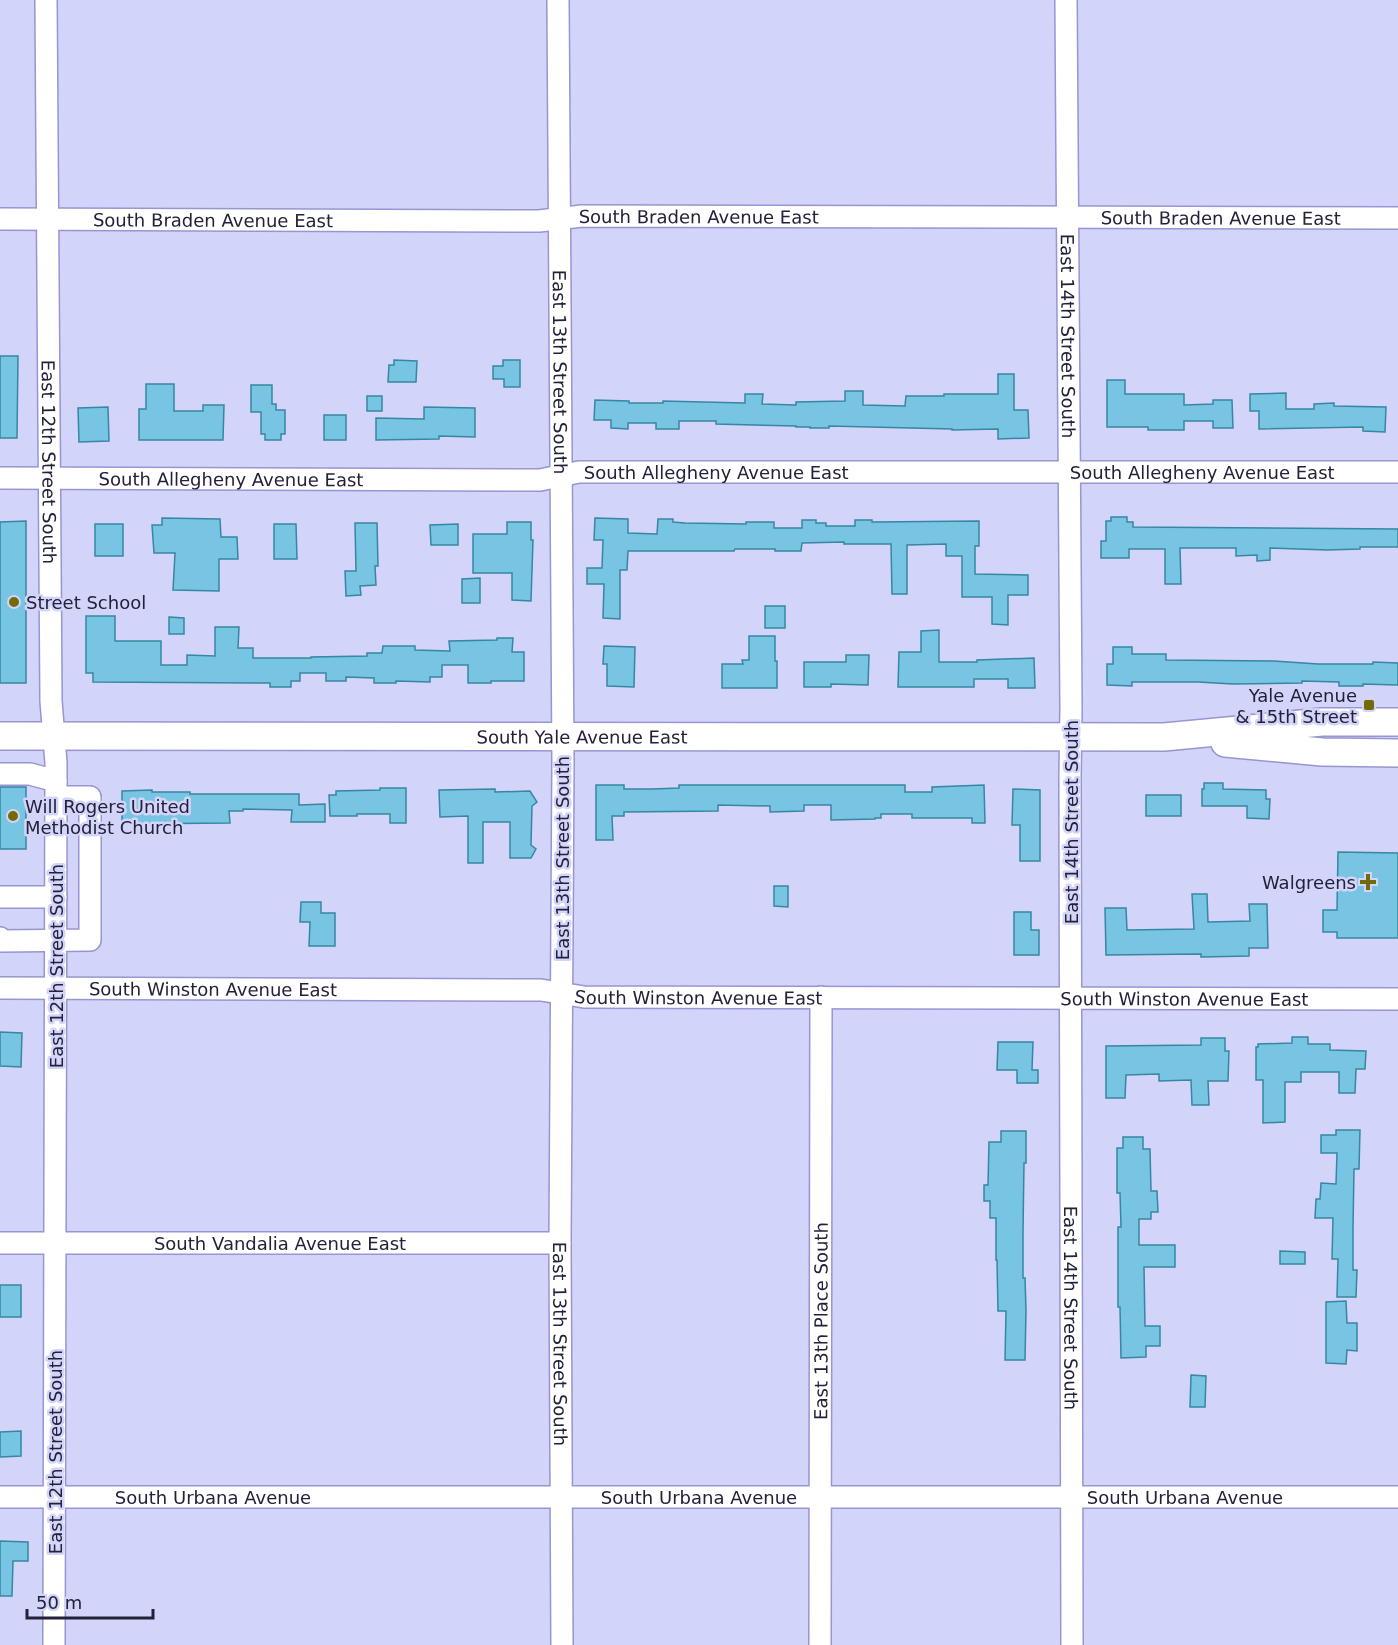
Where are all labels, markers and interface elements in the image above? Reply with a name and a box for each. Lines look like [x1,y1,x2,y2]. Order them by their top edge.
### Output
street label: South Braden Avenue East [579,205,819,227]
street label: South Braden Avenue East [1101,207,1341,228]
street label: South Braden Avenue East [93,209,333,231]
street label: East 14th Street South [1057,234,1080,438]
street label: East 13th Street South [549,270,572,474]
street label: East 12th Street South [38,360,61,564]
street label: South Allegheny Avenue East [584,462,849,483]
street label: South Allegheny Avenue East [1070,462,1335,483]
street label: South Allegheny Avenue East [99,468,363,490]
place label: Street School [26,592,146,613]
marker: Street School [7,595,21,609]
place label: Yale Avenue & 15th Street [1235,685,1357,727]
marker: Yale Avenue & 15th Street [1362,698,1376,712]
street label: East 14th Street South [1061,720,1082,924]
street label: South Yale Avenue East [476,726,688,747]
street label: East 13th Street South [552,756,573,960]
place label: Will Rogers United Methodist Church [25,796,190,838]
marker: Will Rogers United Methodist Church [6,809,20,823]
street label: East 12th Street South [46,864,67,1068]
place label: Walgreens [1262,872,1356,893]
marker: Walgreens [1361,875,1375,889]
street label: South Winston Avenue East [89,978,337,1000]
street label: South Winston Avenue East [573,985,822,1008]
street label: South Winston Avenue East [1060,988,1308,1009]
street label: East 14th Street South [1060,1206,1082,1410]
street label: East 13th Place South [810,1222,831,1420]
street label: South Vandalia Avenue East [154,1233,406,1254]
street label: East 13th Street South [549,1242,572,1446]
street label: East 12th Street South [45,1350,66,1554]
street label: South Urbana Avenue [115,1487,311,1508]
street label: South Urbana Avenue [601,1487,797,1508]
street label: South Urbana Avenue [1087,1487,1283,1508]
scale bar [27,1582,153,1620]
text: 50 m [36,1592,82,1613]

